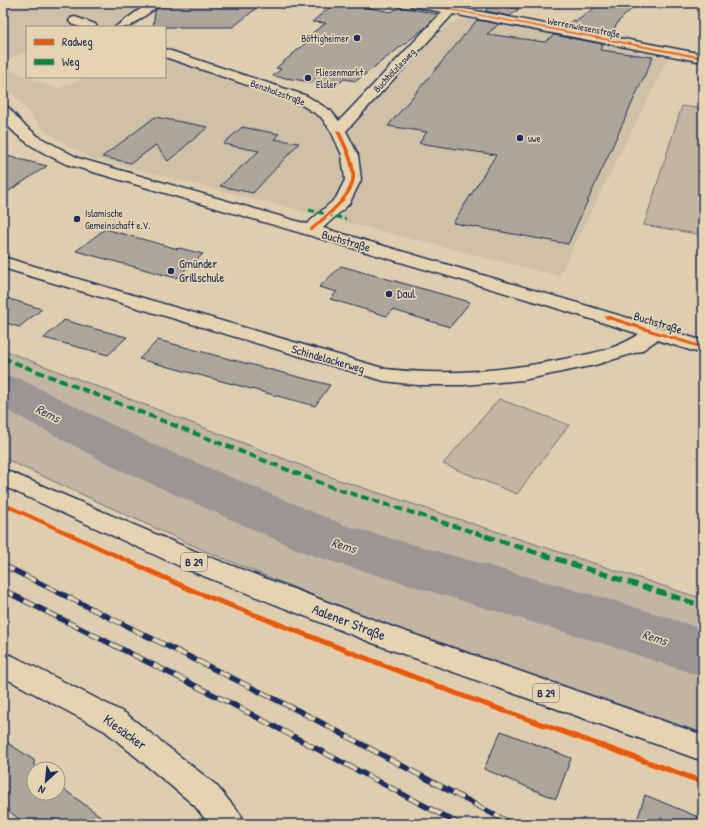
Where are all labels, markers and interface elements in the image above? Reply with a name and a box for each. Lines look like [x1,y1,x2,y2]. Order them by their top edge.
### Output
street label: Werrenwiesenstraße [546,14,621,41]
legend [26,26,166,78]
place label: Böttigheimer [301,32,349,45]
text: Radweg [62,33,93,50]
marker: Böttigheimer [352,33,362,43]
street label: Buchhölzlesweg [371,45,419,95]
text: Weg [62,53,80,70]
place label: Fliesenmarkt Elsler [315,66,364,91]
marker: Fliesenmarkt Elsler [303,73,313,83]
street label: Benzholzstraße [249,77,307,108]
place label: uwe [528,132,541,145]
marker: uwe [515,133,525,143]
place label: Islamische Gemeinschaft e.V. [85,207,150,232]
marker: Islamische Gemeinschaft e.V. [72,214,82,224]
street label: Buchstraße [320,225,373,256]
place label: Gmünder Grillschule [179,255,225,286]
marker: Gmünder Grillschule [166,266,176,276]
place label: Daul [397,285,416,302]
marker: Daul [384,289,394,299]
street label: Buchstraße [632,307,685,338]
street label: Schindelackerweg [290,340,367,377]
water label: Rems [33,399,64,427]
water label: Rems [329,533,359,558]
road number: B 29 [181,553,207,571]
street label: Aalener Straße [309,599,389,645]
water label: Rems [640,625,671,650]
road number: B 29 [533,684,559,702]
street label: Kiesäcker [100,709,151,754]
north arrow [26,761,66,801]
text: N [36,782,47,797]

